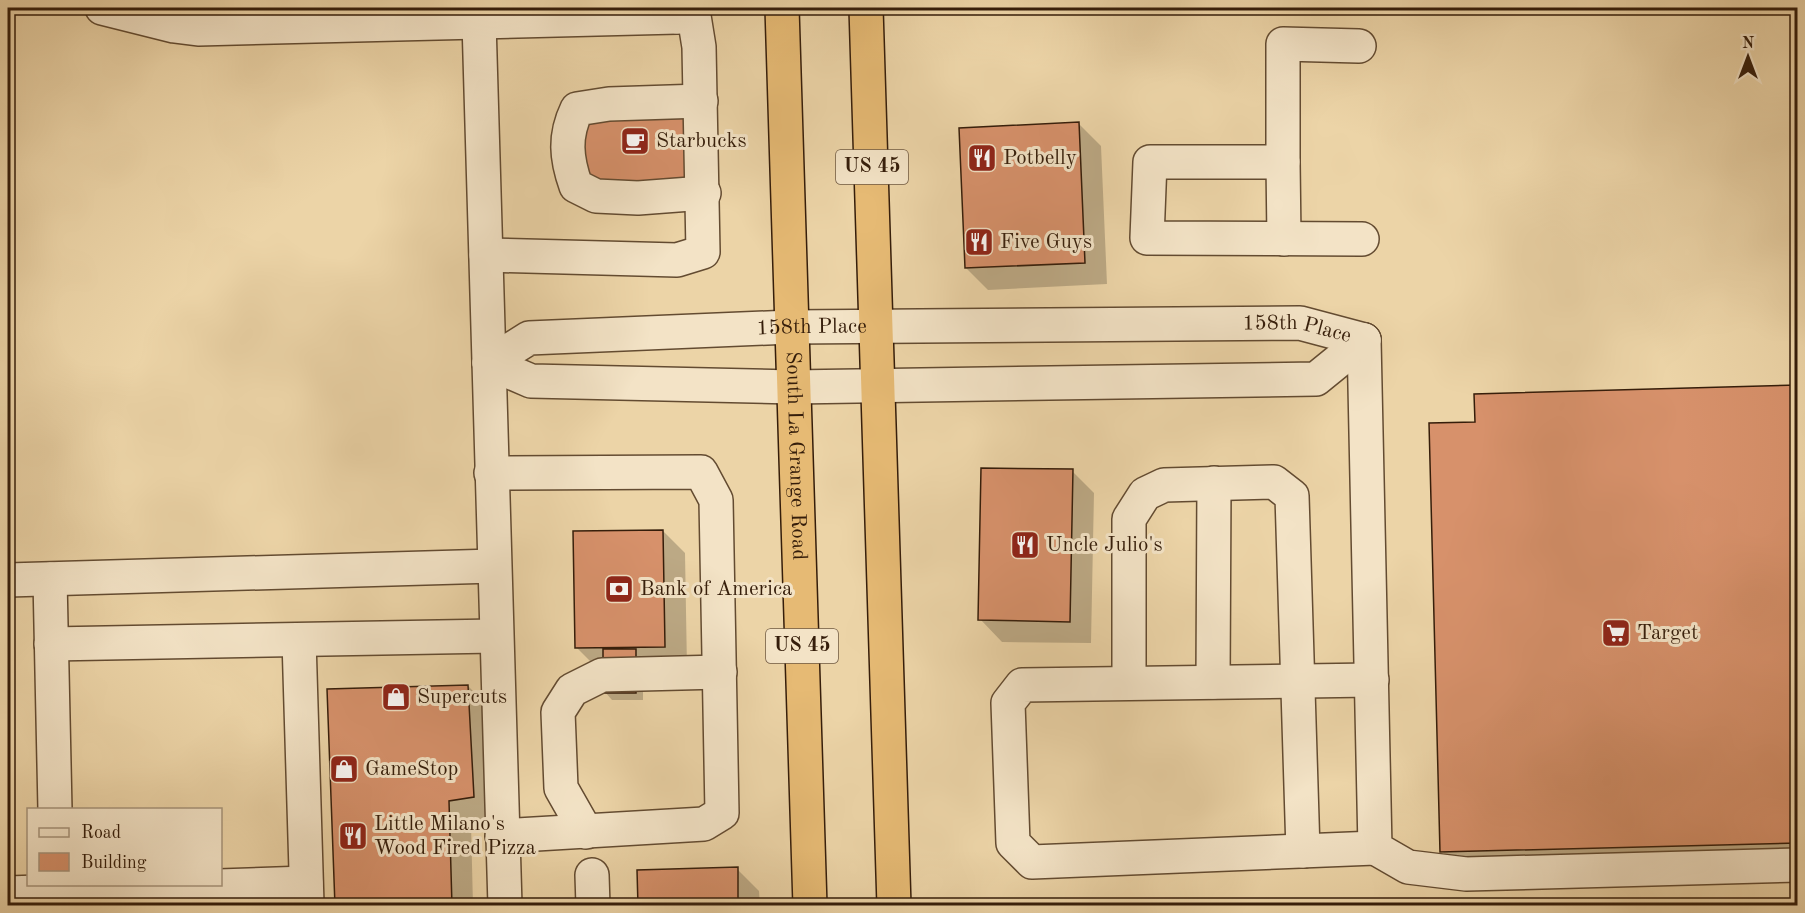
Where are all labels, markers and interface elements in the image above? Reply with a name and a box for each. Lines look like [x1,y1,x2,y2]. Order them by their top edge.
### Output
north arrow [1718,27,1778,87]
text: N [1742,36,1755,52]
cafe icon: Starbucks [619,125,651,157]
place label: Starbucks [656,131,747,152]
restaurant icon: Potbelly [966,142,998,174]
place label: Potbelly [1003,148,1077,169]
road number: US 45 [836,150,908,184]
restaurant icon: Five Guys [963,226,995,258]
place label: Five Guys [1000,232,1092,253]
street label: 158th Place [1242,312,1354,347]
street label: 158th Place [756,316,867,339]
street label: South La Grange Road [782,351,810,561]
restaurant icon: Uncle Julio's [1009,529,1041,561]
place label: Uncle Julio's [1046,535,1163,556]
bank icon: Bank of America [603,573,635,605]
place label: Bank of America [640,579,792,600]
supermarket icon: Target [1600,617,1632,649]
place label: Target [1637,623,1698,644]
road number: US 45 [766,629,838,663]
shop icon: Supercuts [380,681,412,713]
place label: Supercuts [417,687,507,708]
shop icon: GameStop [328,753,360,785]
place label: GameStop [365,759,459,780]
legend [27,808,222,886]
place label: Little Milano's Wood Fired Pizza [374,814,536,859]
restaurant icon: Little Milano's Wood Fired Pizza [337,820,369,852]
text: Road [81,824,121,842]
text: Building [81,854,147,872]

